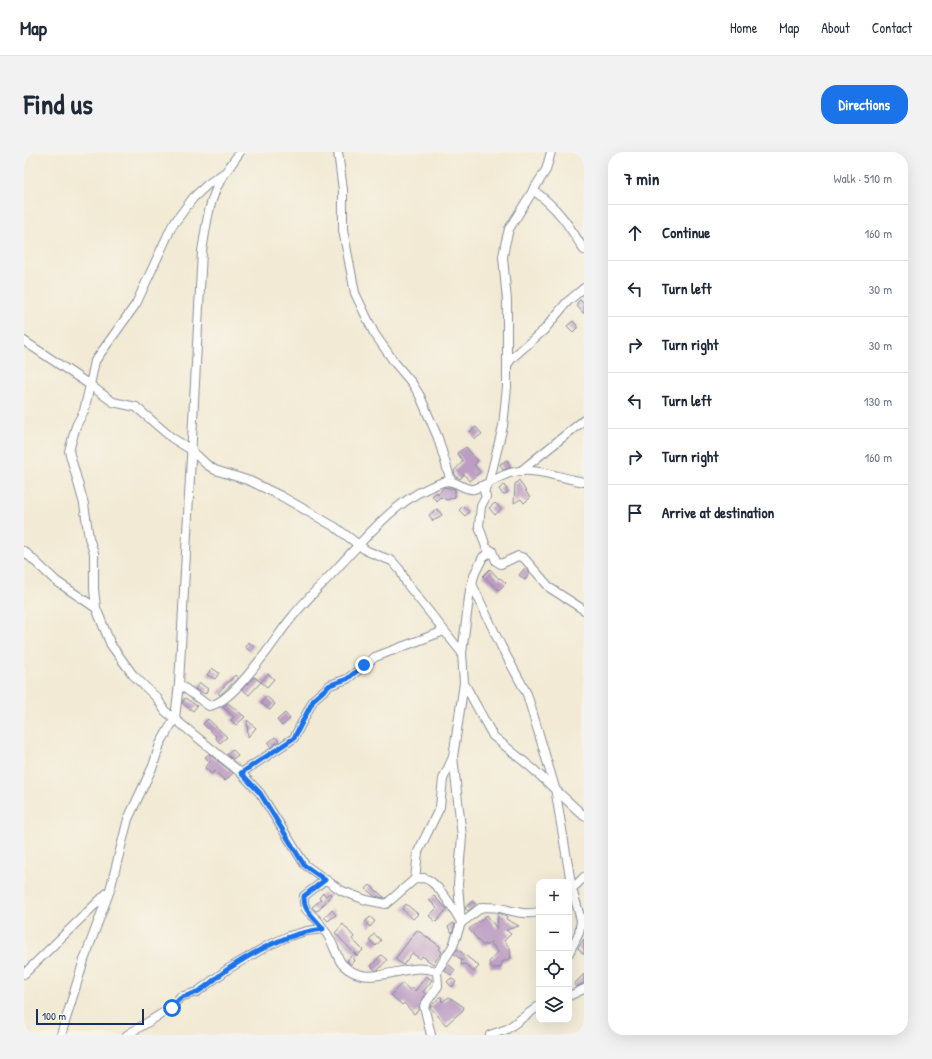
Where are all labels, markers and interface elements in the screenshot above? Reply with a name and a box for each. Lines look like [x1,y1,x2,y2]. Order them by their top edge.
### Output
text: Map [20,15,47,41]
text: Home [730,18,757,37]
text: Map [779,18,799,37]
text: About [821,18,850,37]
text: Contact [872,18,912,37]
text: Find us [24,85,93,123]
button: Directions [821,85,908,124]
text: 7 min [624,167,659,190]
text: Walk · 510 m [834,169,892,187]
icon: ahead [624,222,646,244]
text: Continue [662,222,710,243]
text: 160 m [864,224,892,242]
icon: left [624,278,646,300]
text: Turn left [662,278,712,299]
text: 30 m [869,280,892,298]
icon: right [624,334,646,356]
text: Turn right [662,334,718,355]
text: 30 m [869,336,892,354]
icon: left [624,390,646,412]
text: Turn left [662,390,712,411]
text: 130 m [864,392,892,410]
icon: right [624,446,646,468]
text: Turn right [662,446,718,467]
text: 160 m [864,448,892,466]
icon: arrive [624,502,646,524]
text: Arrive at destination [662,502,774,523]
route end [355,656,373,674]
map controls [536,879,572,1023]
button: + [536,879,572,915]
button: − [536,915,572,951]
button: locate [536,951,572,987]
button: layers [536,987,572,1023]
route start [163,999,181,1017]
scale bar [36,1007,144,1026]
text: 100 m [42,1009,66,1023]

